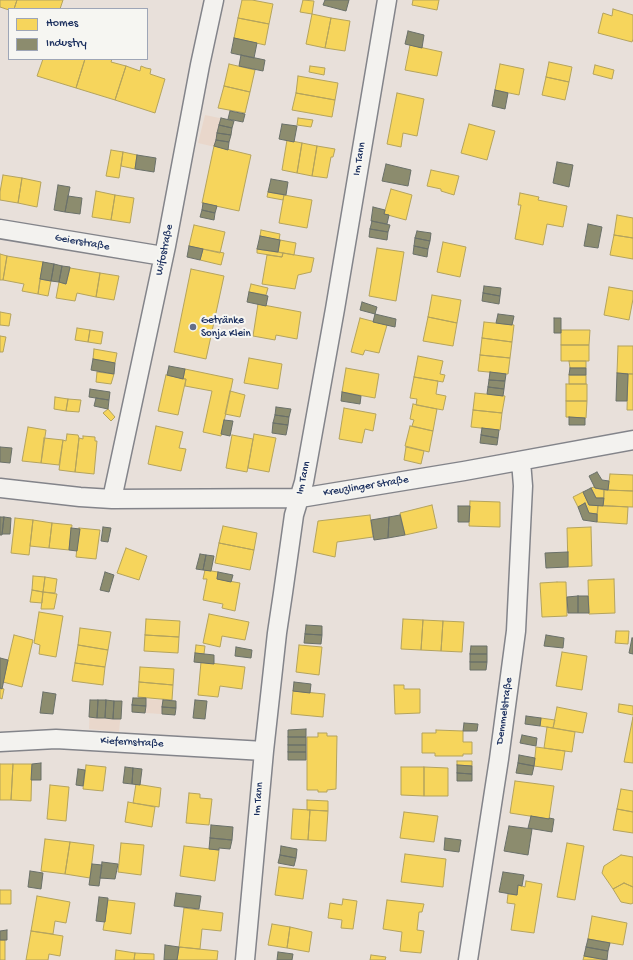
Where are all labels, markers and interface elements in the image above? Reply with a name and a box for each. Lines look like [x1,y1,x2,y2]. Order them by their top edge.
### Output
legend [8,8,148,60]
text: Homes [46,17,78,31]
text: Industry [46,37,87,51]
street label: Im Tann [351,141,369,177]
street label: Wifostraße [153,223,177,277]
street label: Geierstraße [54,232,110,254]
place label: Getränke Sonja Klein [201,314,251,340]
marker: Getränke Sonja Klein [188,322,198,332]
street label: Im Tann [294,460,314,496]
street label: Kreuzlinger Straße [322,474,410,500]
street label: Demmelstraße [494,677,516,745]
street label: Kiefernstraße [100,735,164,751]
street label: Im Tann [251,782,267,816]

